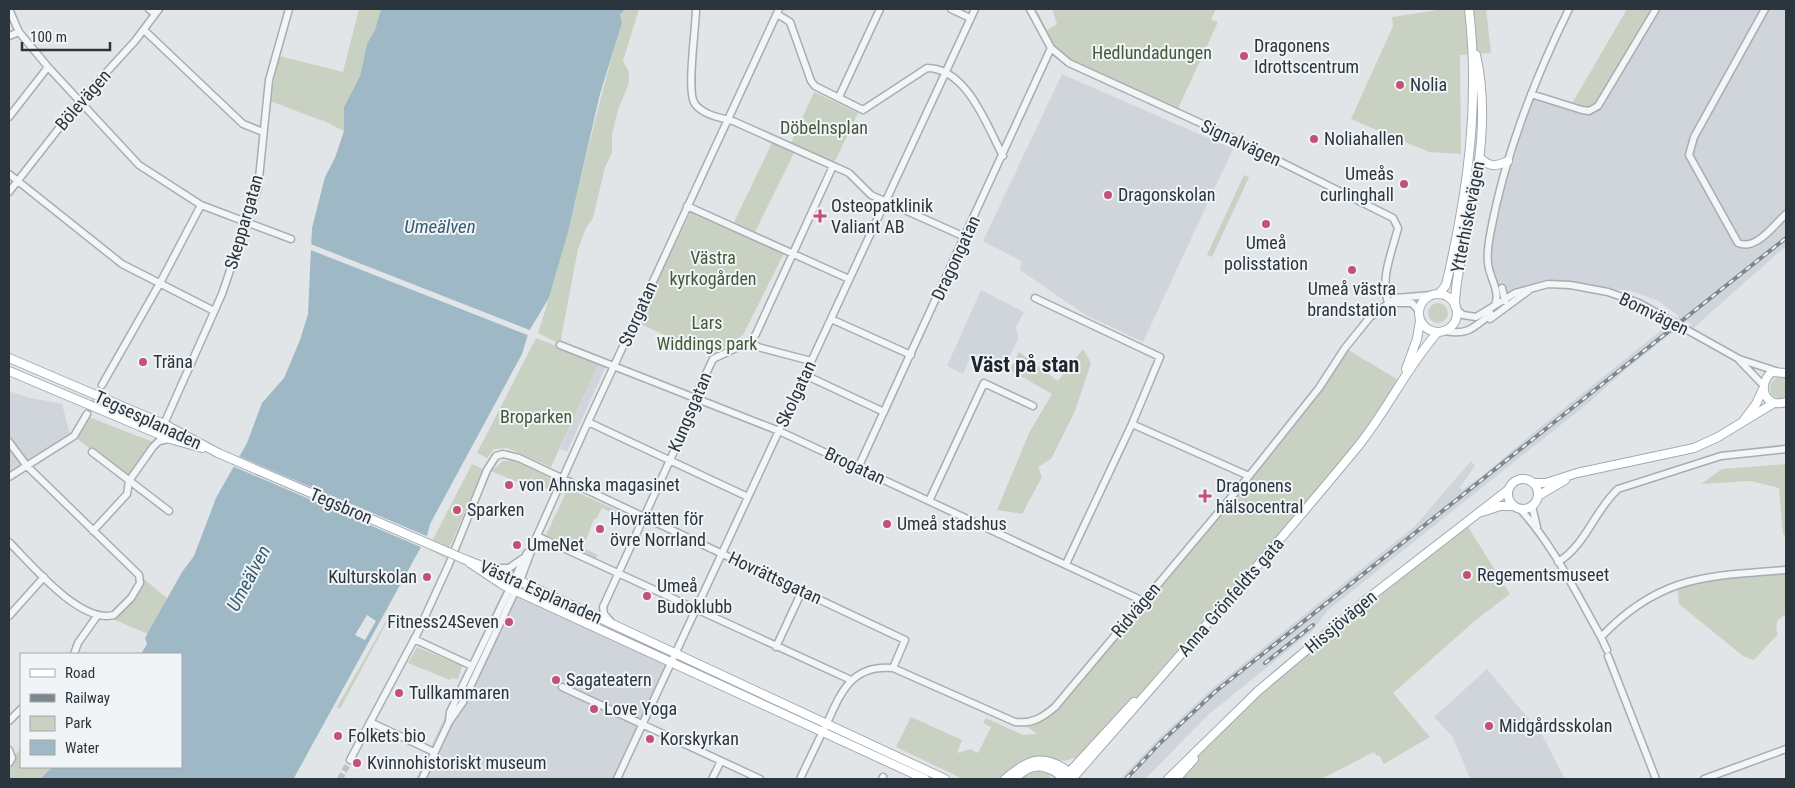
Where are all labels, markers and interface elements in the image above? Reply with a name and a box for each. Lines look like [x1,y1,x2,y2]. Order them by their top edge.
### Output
scale bar [22,20,110,52]
text: 100 m [30,28,67,46]
place label: Dragonens Idrottscentrum [1254,35,1359,77]
park label: Hedlundadungen [1092,42,1212,63]
marker: Dragonens Idrottscentrum [1238,50,1250,62]
street label: Bölevägen [51,65,115,134]
place label: Nolia [1410,74,1447,95]
marker: Nolia [1394,79,1406,91]
street label: Signalvägen [1198,115,1285,170]
park label: Döbelnsplan [780,117,868,138]
place label: Noliahallen [1324,128,1404,149]
marker: Noliahallen [1308,133,1320,145]
street label: Ytterhiskevägen [1446,159,1489,275]
place label: Umeås curlinghall [1320,163,1394,205]
street label: Skeppargatan [220,172,267,272]
marker: Umeås curlinghall [1398,178,1410,190]
place label: Dragonskolan [1118,184,1216,205]
marker: Dragonskolan [1102,189,1114,201]
place label: Osteopatklinik Valiant AB [831,195,933,237]
marker: Osteopatklinik Valiant AB [813,209,827,223]
street label: Dragongatan [927,212,984,303]
water label: Umeälven [404,215,476,238]
marker: Umeå polisstation [1260,218,1272,230]
place label: Umeå polisstation [1224,232,1308,274]
park label: Västra kyrkogården [669,247,757,289]
marker: Umeå västra brandstation [1346,264,1358,276]
street label: Storgatan [614,278,661,350]
place label: Umeå västra brandstation [1307,278,1397,320]
street label: Bomvägen [1616,288,1692,339]
park label: Lars Widdings park [657,312,757,354]
place label: Träna [153,351,193,372]
district label: Väst på stan [971,352,1079,377]
marker: Träna [137,356,149,368]
street label: Skolgatan [771,357,820,430]
street label: Kungsgatan [663,369,716,455]
street label: Tegsesplanaden [91,386,205,454]
park label: Broparken [500,406,572,427]
street label: Brogatan [822,442,889,489]
place label: von Ahnska magasinet [519,474,680,495]
place label: Dragonens hälsocentral [1216,475,1303,517]
marker: von Ahnska magasinet [503,479,515,491]
street label: Tegsbron [307,483,376,528]
marker: Dragonens hälsocentral [1198,489,1212,503]
place label: Sparken [467,499,524,520]
marker: Sparken [451,504,463,516]
place label: Hovrätten för övre Norrland [610,508,706,550]
place label: Umeå stadshus [897,513,1007,534]
marker: Umeå stadshus [881,518,893,530]
marker: Hovrätten för övre Norrland [594,523,606,535]
street label: Anna Grönfeldts gata [1173,533,1288,660]
place label: UmeNet [527,534,584,555]
marker: UmeNet [511,539,523,551]
water label: Umeälven [222,541,275,615]
street label: Hovrättsgatan [725,547,825,608]
street label: Västra Esplanaden [477,555,606,628]
place label: Regementsmuseet [1477,564,1609,585]
place label: Kulturskolan [328,566,417,587]
marker: Regementsmuseet [1461,569,1473,581]
marker: Kulturskolan [421,571,433,583]
place label: Umeå Budoklubb [657,575,732,617]
street label: Ridvägen [1107,578,1165,641]
street label: Hissjövägen [1301,586,1381,658]
marker: Umeå Budoklubb [641,590,653,602]
place label: Fitness24Seven [387,611,499,632]
marker: Fitness24Seven [503,616,515,628]
legend [20,653,182,768]
text: Road [65,664,95,682]
place label: Sagateatern [566,669,652,690]
marker: Sagateatern [550,674,562,686]
place label: Tullkammaren [409,682,509,703]
marker: Tullkammaren [393,687,405,699]
text: Railway [65,689,110,707]
place label: Love Yoga [604,698,677,719]
marker: Love Yoga [588,703,600,715]
text: Park [65,714,92,732]
place label: Midgårdsskolan [1499,715,1612,736]
marker: Midgårdsskolan [1483,720,1495,732]
place label: Folkets bio [348,725,426,746]
place label: Korskyrkan [660,728,739,749]
marker: Folkets bio [332,730,344,742]
marker: Korskyrkan [644,733,656,745]
text: Water [65,739,100,757]
place label: Kvinnohistoriskt museum [367,752,547,773]
marker: Kvinnohistoriskt museum [351,757,363,769]

